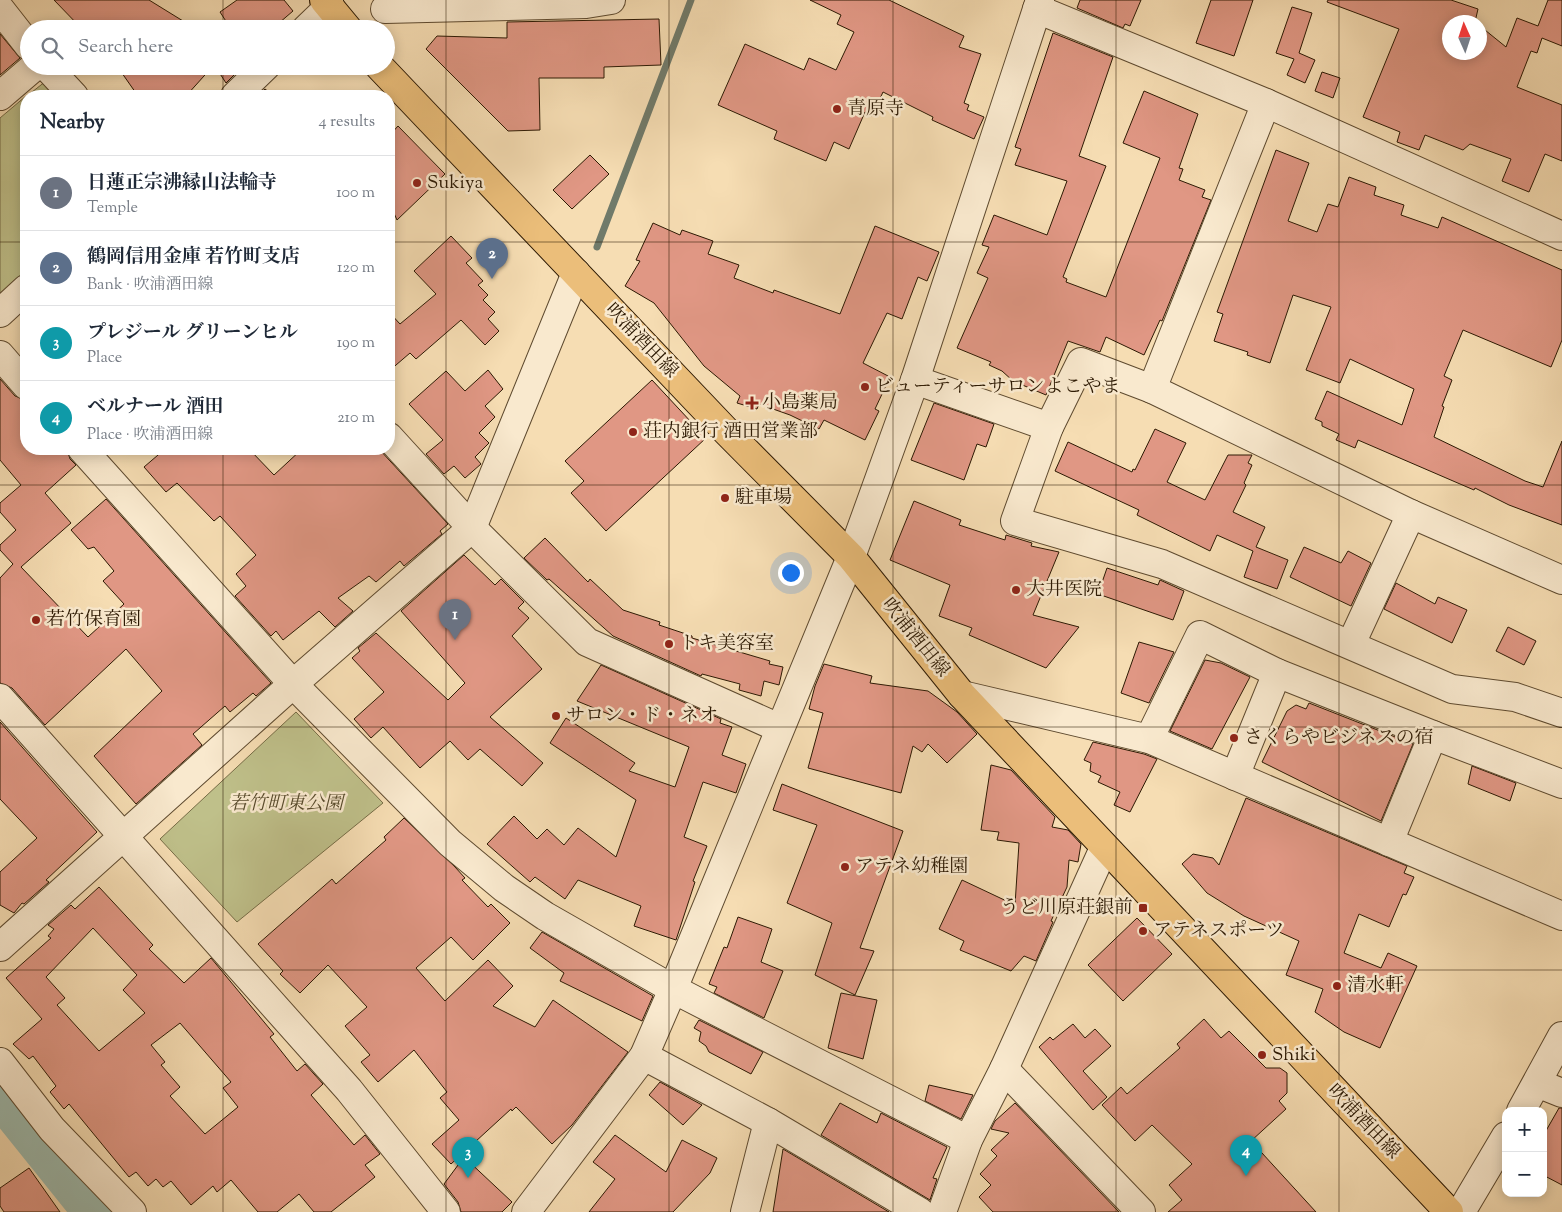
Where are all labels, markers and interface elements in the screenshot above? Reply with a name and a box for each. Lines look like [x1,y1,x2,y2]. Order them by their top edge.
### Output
north arrow [1442,15,1487,60]
search box [20,20,395,75]
icon: search [38,34,66,62]
text: Search here [78,34,173,61]
place label: 青原寺 [847,96,904,123]
marker: 青原寺 [831,103,843,115]
text: Nearby [40,108,105,138]
text: 4 results [319,111,375,134]
text: 日蓮正宗沸縁山法輪寺 [87,170,277,197]
place label: Sukiya [427,170,483,197]
marker: Sukiya [411,177,423,189]
text: 1 [53,182,59,205]
text: 100 m [336,182,375,205]
text: Temple [87,197,138,220]
pin: 2 [476,238,508,279]
text: 鶴岡信用金庫 若竹町支店 [87,244,300,271]
text: 2 [52,257,60,280]
text: 120 m [337,257,375,280]
text: Bank · 吹浦酒田線 [87,274,213,297]
street label: 吹浦酒田線 [598,297,684,385]
text: プレジール グリーンヒル [87,320,298,347]
text: 3 [53,332,59,355]
text: 190 m [337,332,375,355]
text: Place [87,347,122,370]
place label: ビューティーサロンよこやま [875,374,1120,401]
marker: ビューティーサロンよこやま [859,381,871,393]
place label: 小島薬局 [762,390,838,417]
text: ベルナール 酒田 [87,394,224,421]
marker: 小島薬局 [746,397,758,409]
text: 4 [52,407,60,430]
text: 210 m [337,407,375,430]
place label: 荘内銀行 酒田営業部 [643,419,818,446]
text: Place · 吹浦酒田線 [87,424,213,447]
marker: 荘内銀行 酒田営業部 [627,426,639,438]
place label: 駐車場 [735,485,792,512]
marker: 駐車場 [719,492,731,504]
your location [778,560,804,586]
place label: 大井医院 [1026,577,1102,604]
marker: 大井医院 [1010,584,1022,596]
street label: 吹浦酒田線 [875,593,955,683]
pin: 1 [439,599,471,640]
place label: 若竹保育園 [46,607,141,634]
marker: 若竹保育園 [30,614,42,626]
place label: トキ美容室 [679,631,774,658]
marker: トキ美容室 [663,638,675,650]
place label: サロン・ド・ネオ [566,703,718,730]
marker: サロン・ド・ネオ [550,710,562,722]
place label: さくらやビジネスの宿 [1244,725,1433,752]
marker: さくらやビジネスの宿 [1228,732,1240,744]
park label: 若竹町東公園 [229,791,346,818]
place label: アテネ幼稚園 [855,854,968,881]
marker: アテネ幼稚園 [839,861,851,873]
place label: うど川原荘銀前 [1000,895,1133,922]
marker: うど川原荘銀前 [1137,902,1149,914]
place label: アテネスポーツ [1153,918,1284,945]
marker: アテネスポーツ [1137,925,1149,937]
place label: 清水軒 [1347,973,1404,1000]
marker: 清水軒 [1331,980,1343,992]
place label: Shiki [1272,1042,1316,1069]
marker: Shiki [1256,1049,1268,1061]
street label: 吹浦酒田線 [1320,1078,1406,1166]
map controls [1502,1107,1547,1197]
button: + [1502,1107,1547,1152]
pin: 4 [1230,1135,1262,1176]
pin: 3 [452,1137,484,1178]
button: − [1502,1152,1547,1197]

